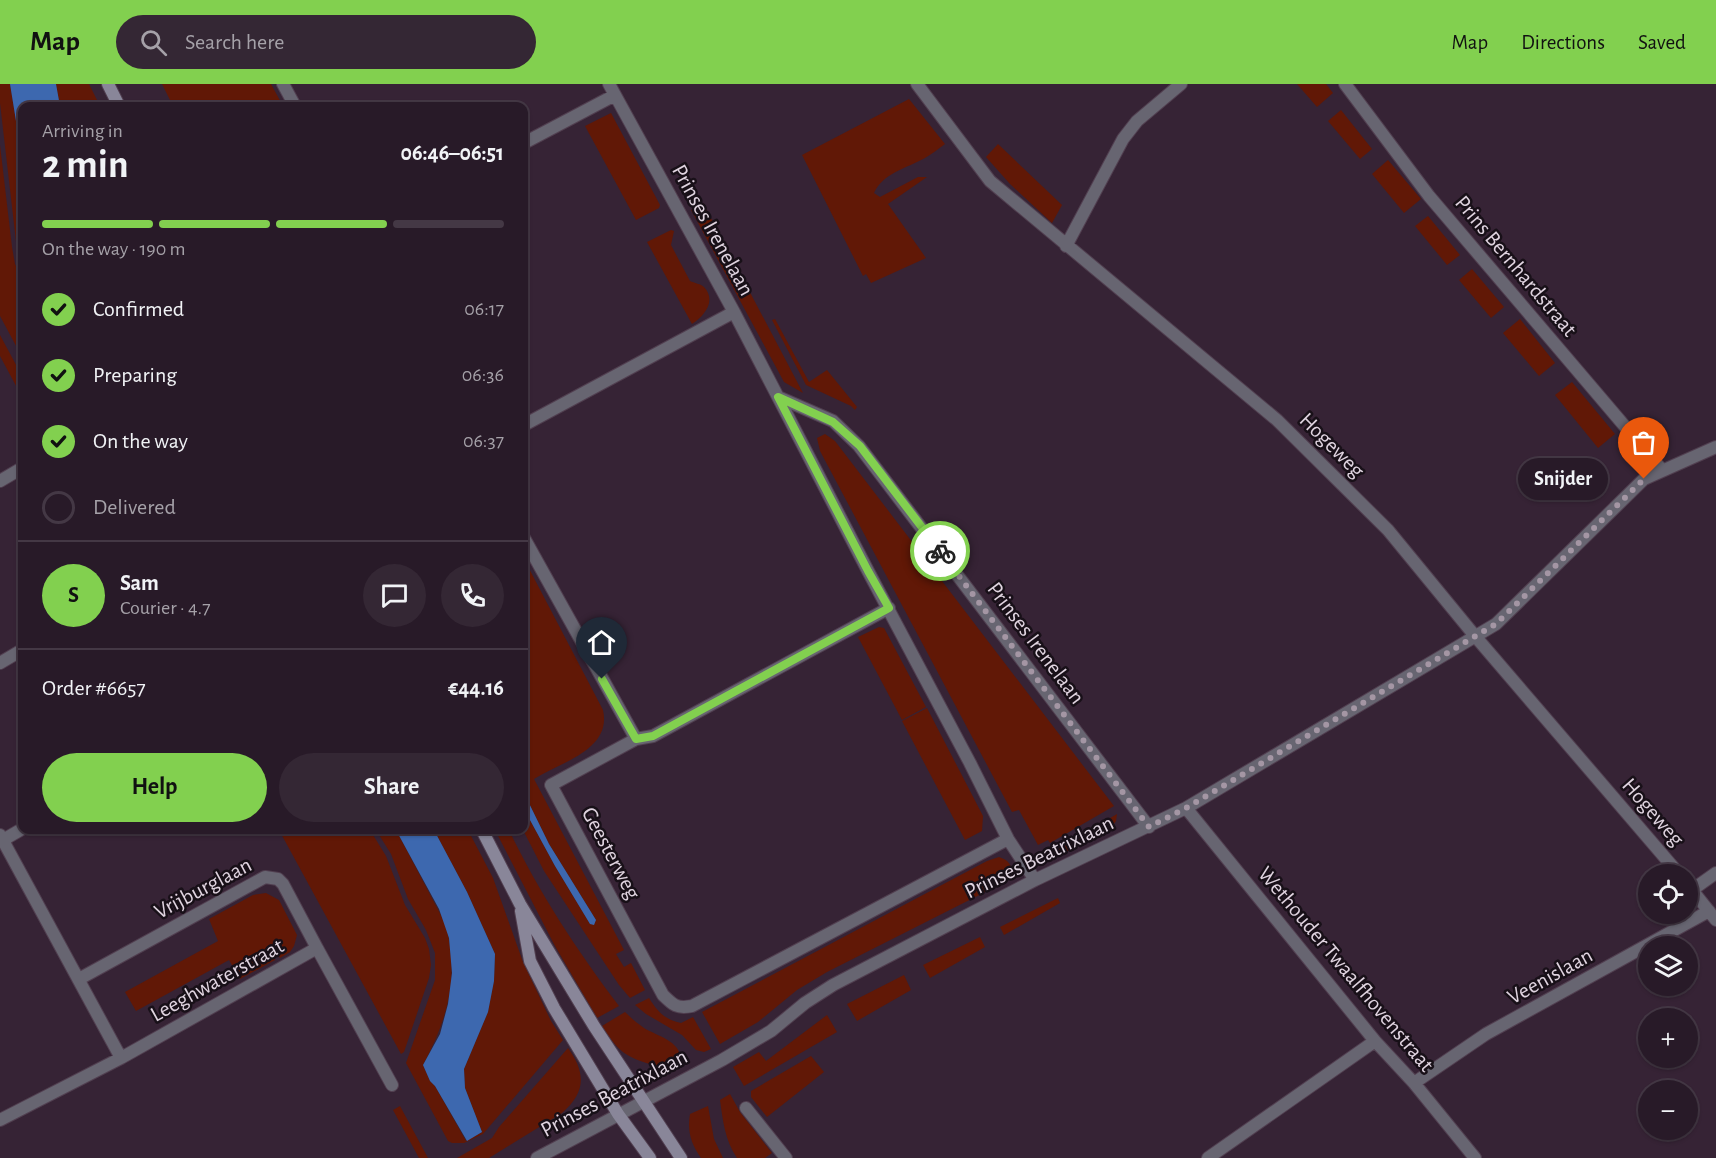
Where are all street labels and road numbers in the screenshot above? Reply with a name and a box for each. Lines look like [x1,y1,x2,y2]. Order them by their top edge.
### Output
street label: Prinses Irenelaan [668,161,758,299]
street label: Prins Bernhardstraat [1451,191,1581,341]
street label: Hogeweg [1295,408,1369,482]
street label: Prinses Irenelaan [983,578,1089,708]
street label: Hogeweg [1618,774,1688,850]
street label: Geesterweg [578,803,644,903]
street label: Prinses Beatrixlaan [961,811,1117,903]
street label: Vrijburglaan [151,853,255,923]
street label: Wethouder Twaalfhovenstraat [1254,862,1438,1076]
street label: Leeghwaterstraat [147,934,287,1026]
street label: Veenislaan [1504,944,1596,1008]
street label: Prinses Beatrixlaan [537,1045,691,1141]

